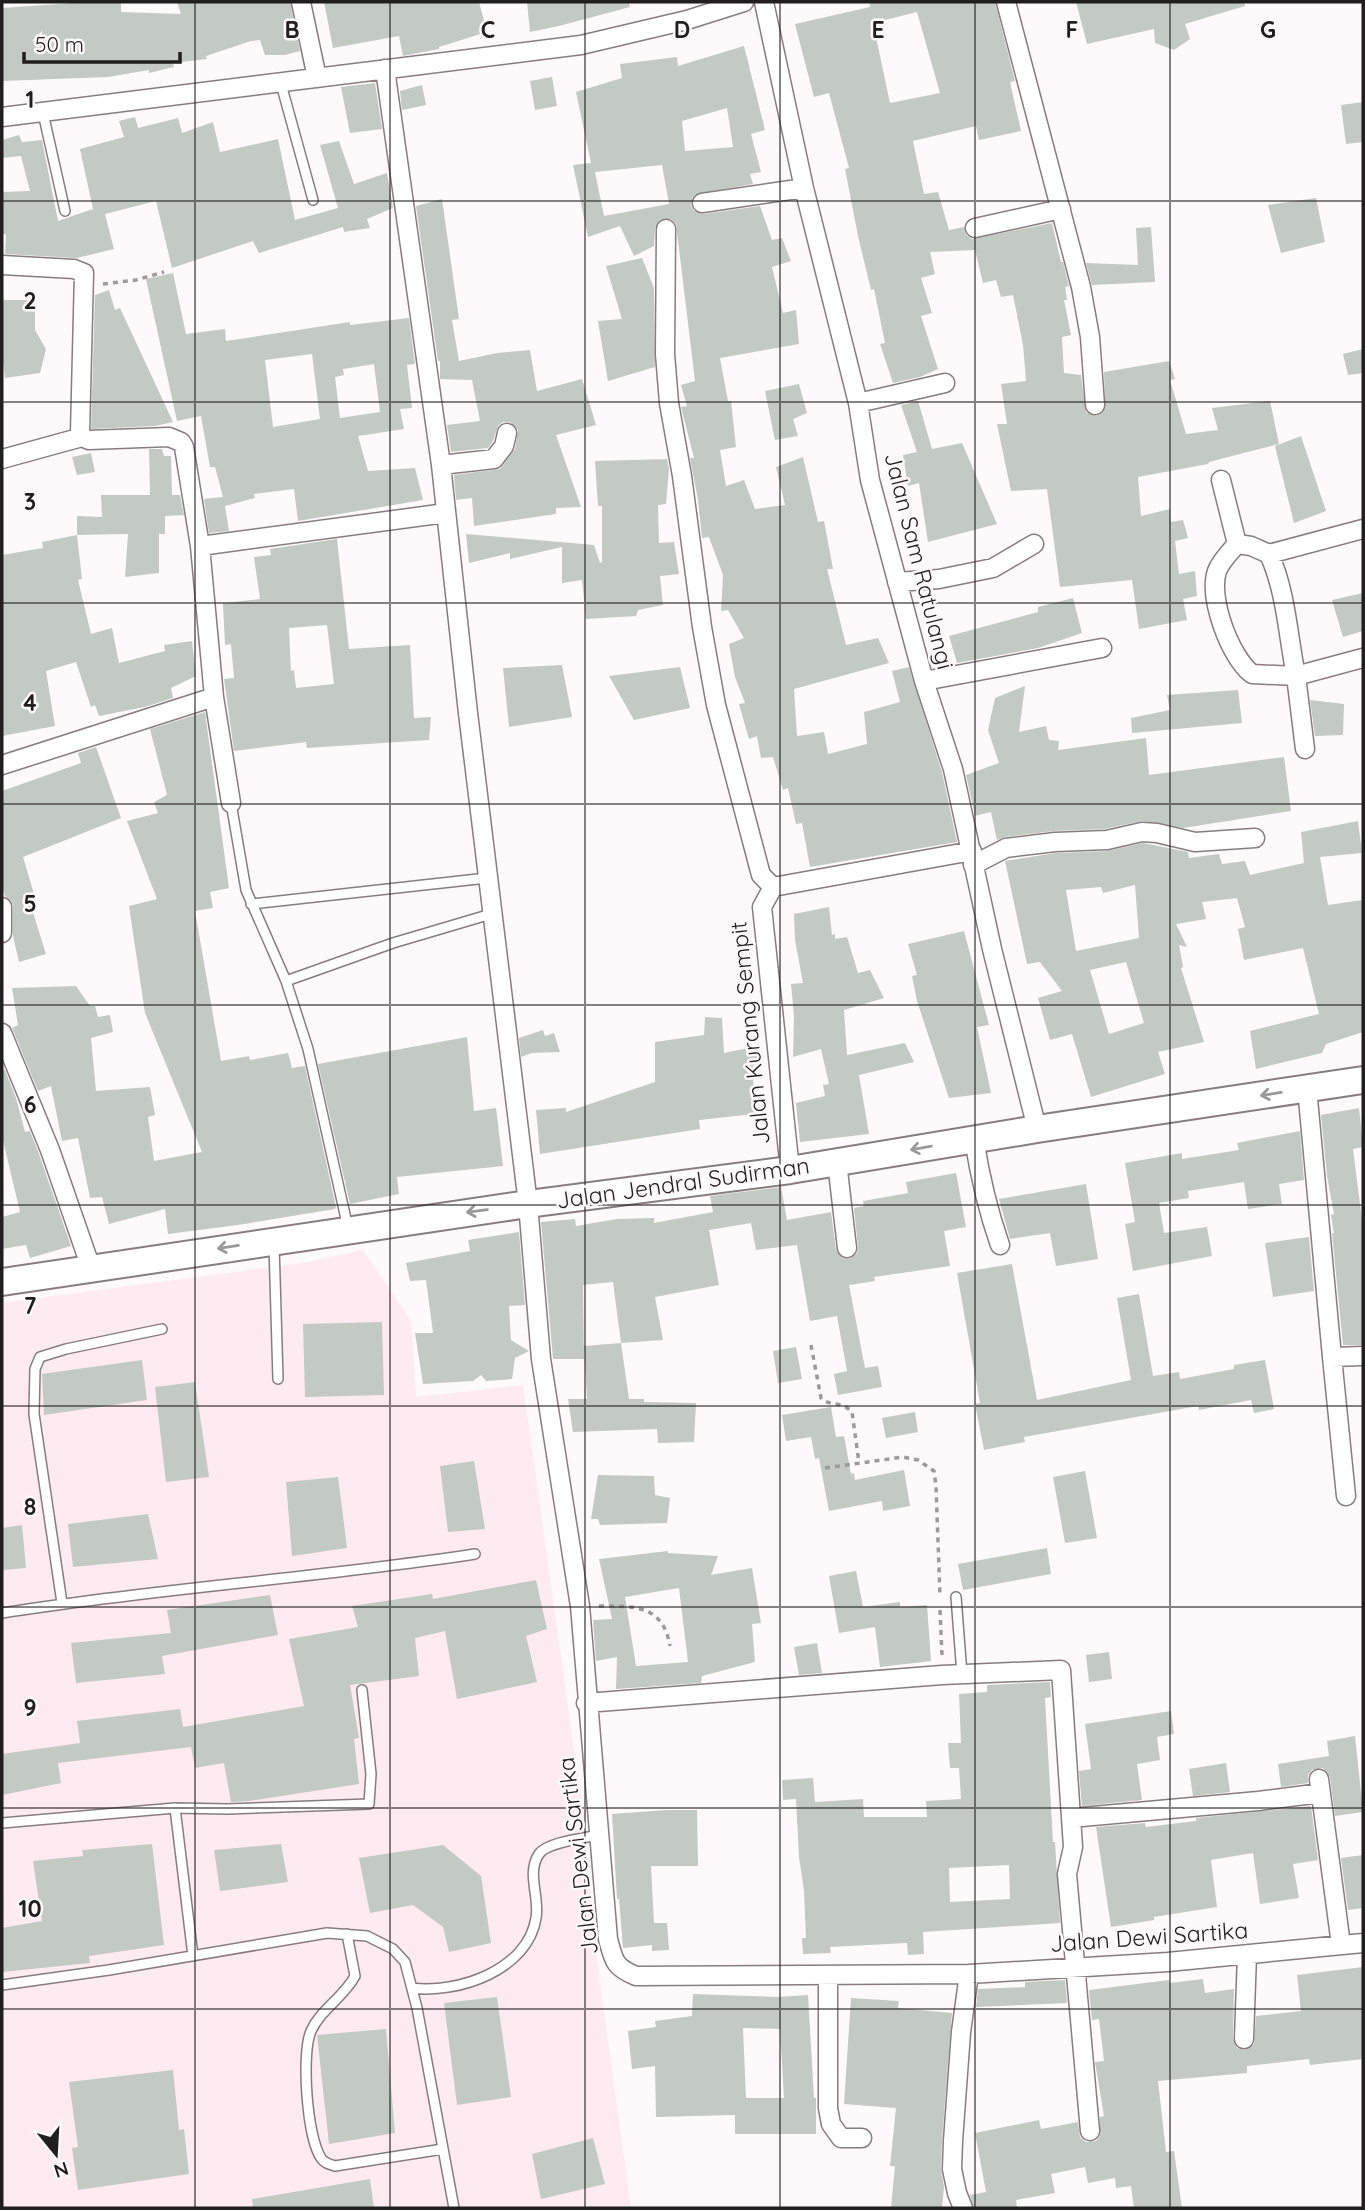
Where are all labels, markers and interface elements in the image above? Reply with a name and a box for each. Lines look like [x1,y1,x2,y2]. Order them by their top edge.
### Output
text: B [284,15,300,44]
text: C [481,15,495,44]
text: D [674,15,690,44]
text: E [871,15,885,44]
text: F [1066,15,1078,44]
text: G [1260,15,1276,44]
scale bar [24,21,180,65]
text: 50 m [35,31,84,57]
text: 1 [26,85,34,114]
text: 2 [23,286,37,315]
street label: Jalan Sam Ratulangi [879,450,960,672]
text: 3 [24,487,36,516]
text: 4 [23,688,37,717]
text: 5 [23,889,37,918]
street label: Jalan Kurang Sempit [723,920,776,1146]
one-way arrow [1261,1087,1283,1100]
text: 6 [24,1090,36,1119]
one-way arrow [910,1142,933,1155]
street label: Jalan Jendral Sudirman [554,1150,811,1215]
one-way arrow [467,1205,489,1218]
one-way arrow [217,1241,240,1254]
text: 7 [24,1291,37,1320]
text: 8 [24,1492,36,1521]
text: 9 [23,1693,37,1722]
street label: Jalan Dewi Sartika [551,1756,604,1956]
text: 10 [18,1894,42,1923]
street label: Jalan Dewi Sartika [1049,1915,1249,1958]
north arrow [21,2119,91,2189]
text: N [51,2157,72,2184]

